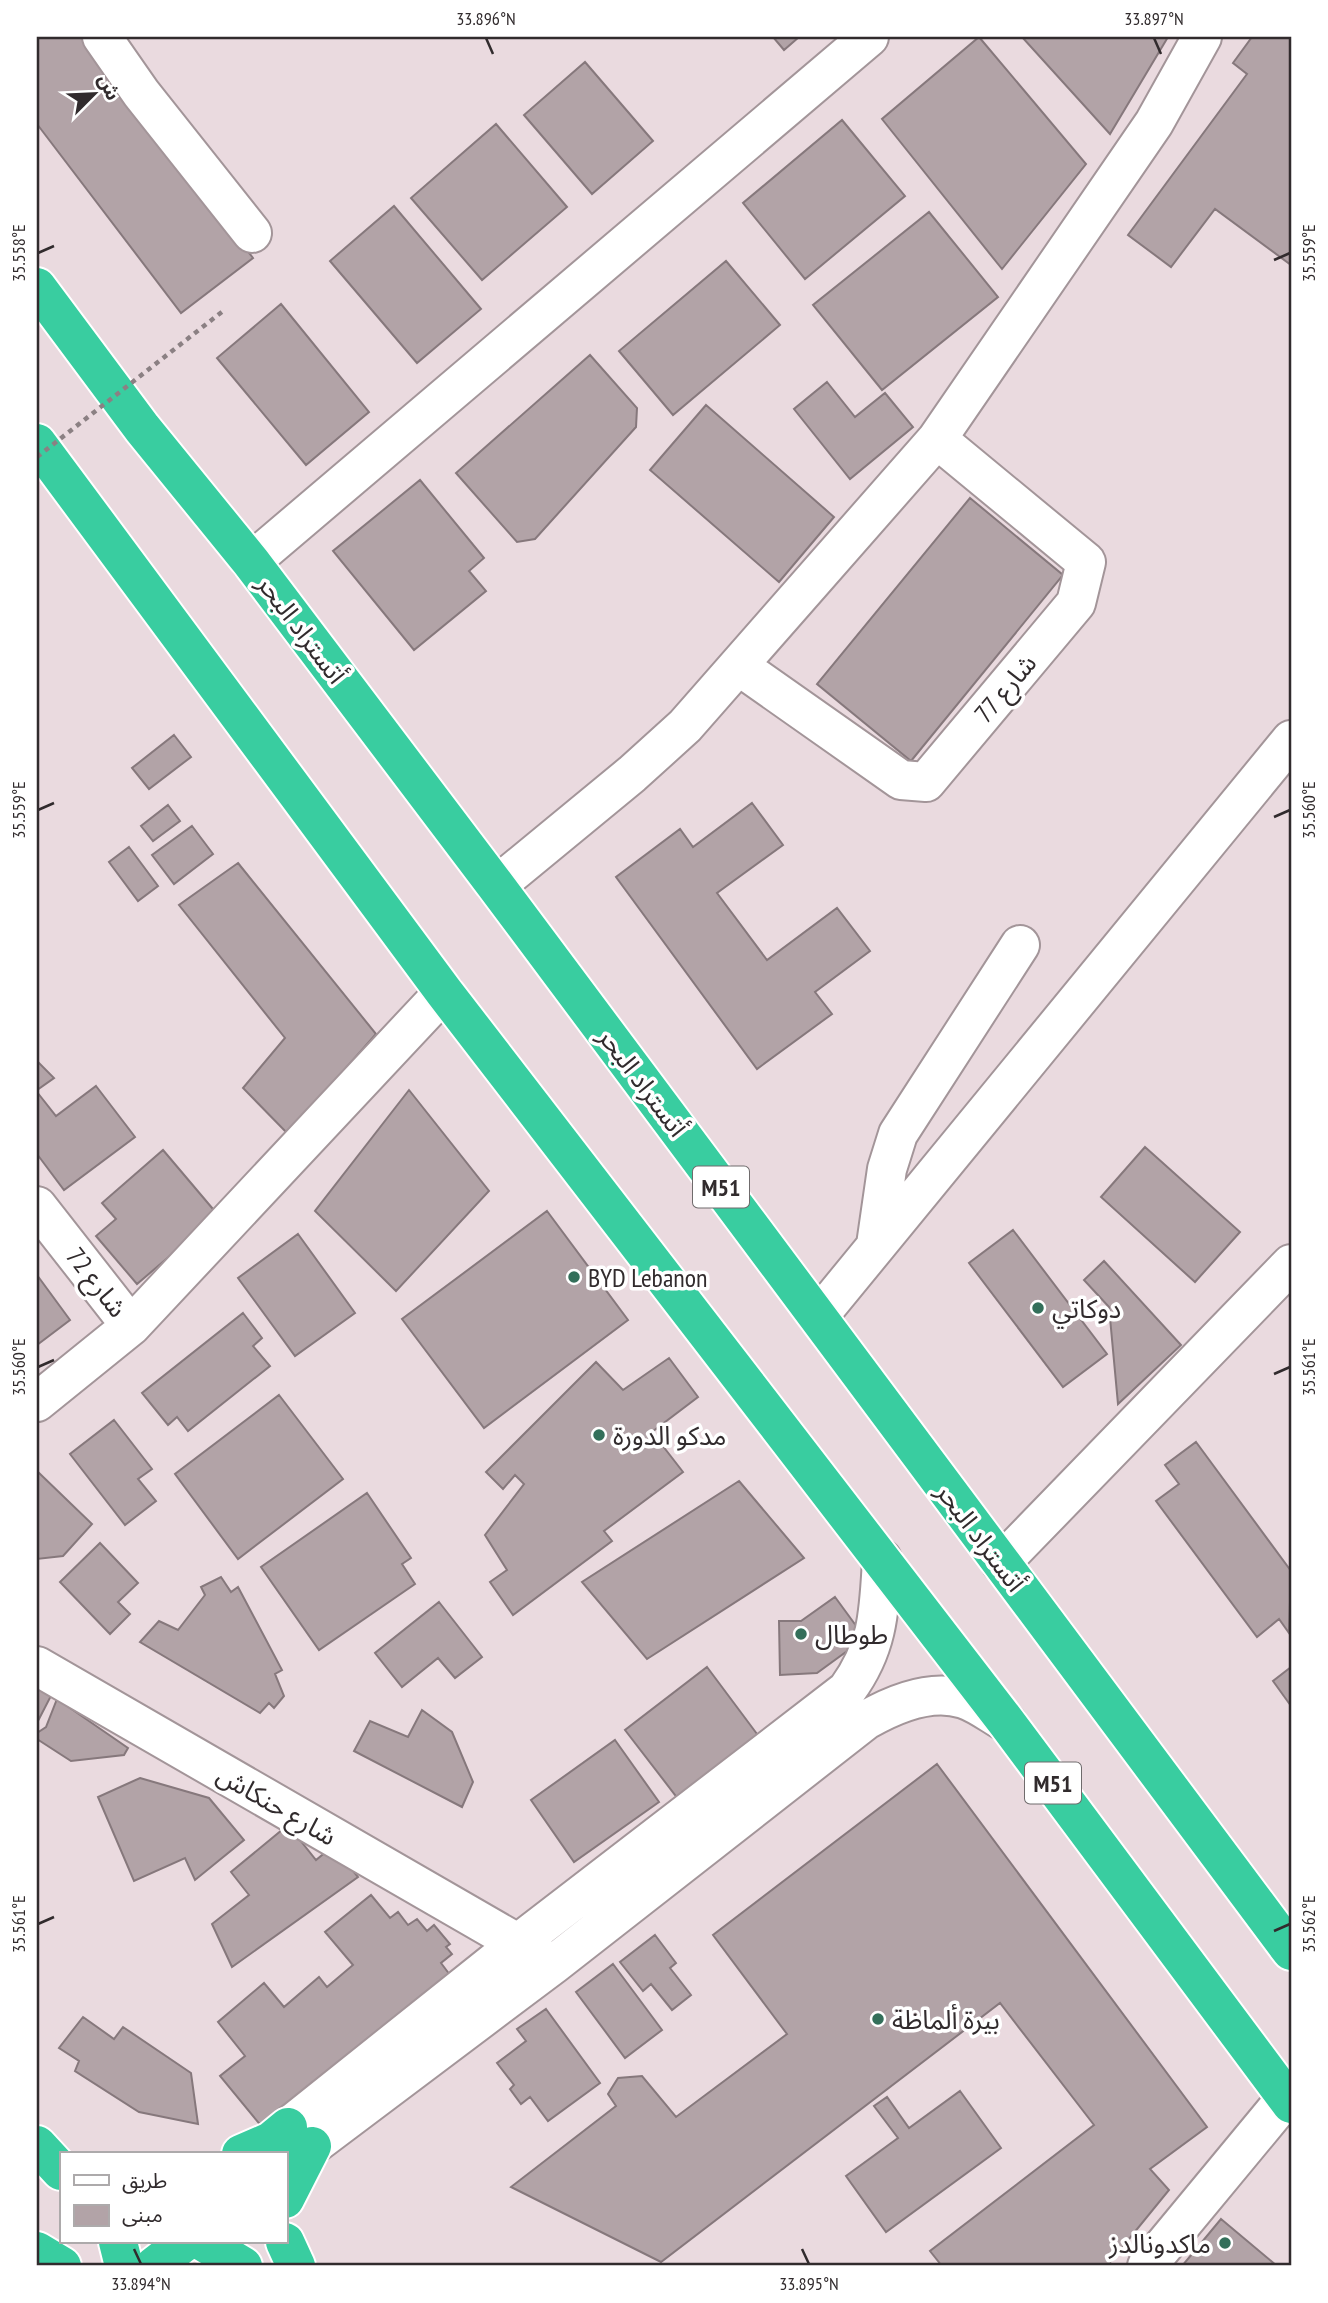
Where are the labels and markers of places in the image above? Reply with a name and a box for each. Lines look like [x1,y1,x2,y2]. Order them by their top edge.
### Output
place label: BYD Lebanon [588,1261,707,1294]
marker: BYD Lebanon [566,1269,582,1285]
place label: دوكاتي [1052,1292,1121,1329]
marker: دوكاتي [1030,1300,1046,1316]
place label: مدكو الدورة [613,1419,726,1452]
marker: مدكو الدورة [591,1427,607,1443]
place label: طوطال [815,1618,888,1651]
marker: طوطال [793,1626,809,1642]
place label: بيرة ألماظة [892,2003,1000,2036]
marker: بيرة ألماظة [870,2011,886,2027]
place label: ماكدونالدز [1108,2227,1211,2260]
marker: ماكدونالدز [1217,2235,1233,2251]

